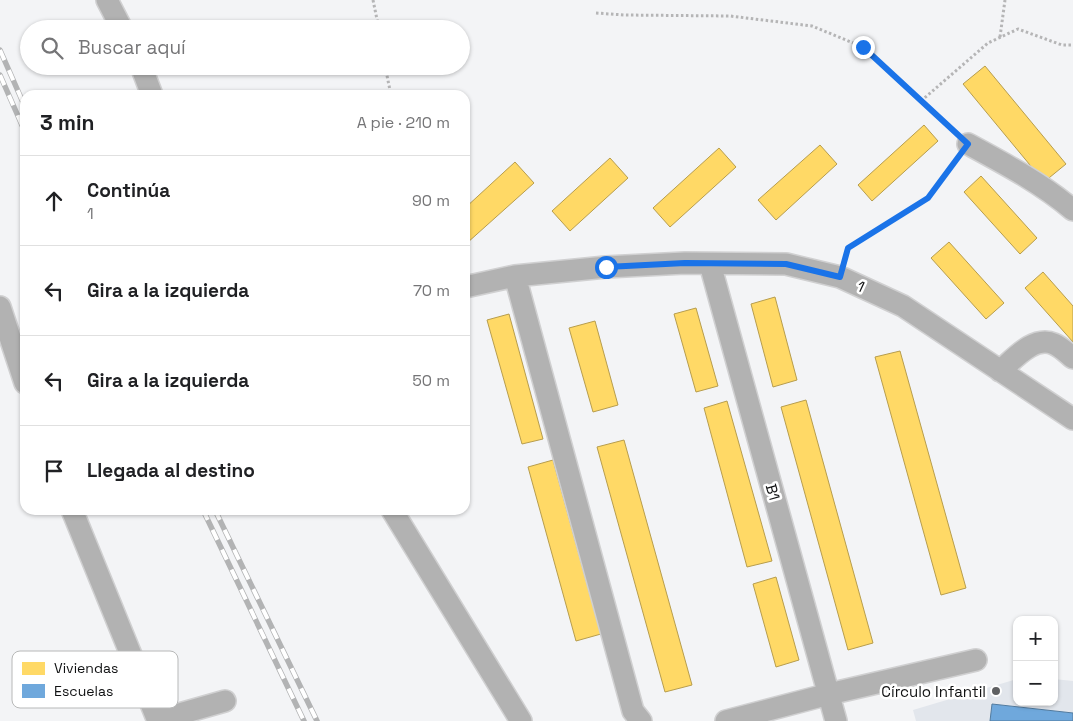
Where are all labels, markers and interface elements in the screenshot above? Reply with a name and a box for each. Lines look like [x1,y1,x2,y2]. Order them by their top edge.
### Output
search box [20,20,470,75]
icon: search [38,34,66,62]
text: Buscar aquí [78,35,186,60]
route end [852,36,875,59]
text: 3 min [40,109,95,136]
text: A pie · 210 m [357,112,450,133]
text: Continúa [87,178,170,203]
icon: ahead [40,187,68,215]
text: 90 m [412,190,450,211]
text: 1 [87,203,94,224]
route start [595,256,618,279]
street label: 1 [854,276,868,296]
icon: left [40,277,68,305]
text: Gira a la izquierda [87,278,249,303]
text: 70 m [413,280,450,301]
icon: left [40,367,68,395]
text: Gira a la izquierda [87,368,249,393]
text: 50 m [412,370,450,391]
icon: arrive [40,457,68,485]
text: Llegada al destino [87,458,255,483]
street label: B1 [762,482,784,502]
map controls [1013,616,1058,706]
button: + [1013,616,1058,661]
legend [12,651,178,708]
text: Viviendas [54,659,118,677]
button: − [1013,661,1058,706]
text: Escuelas [54,682,113,700]
place label: Círculo Infantil [881,682,986,701]
marker: Círculo Infantil [990,685,1002,697]

